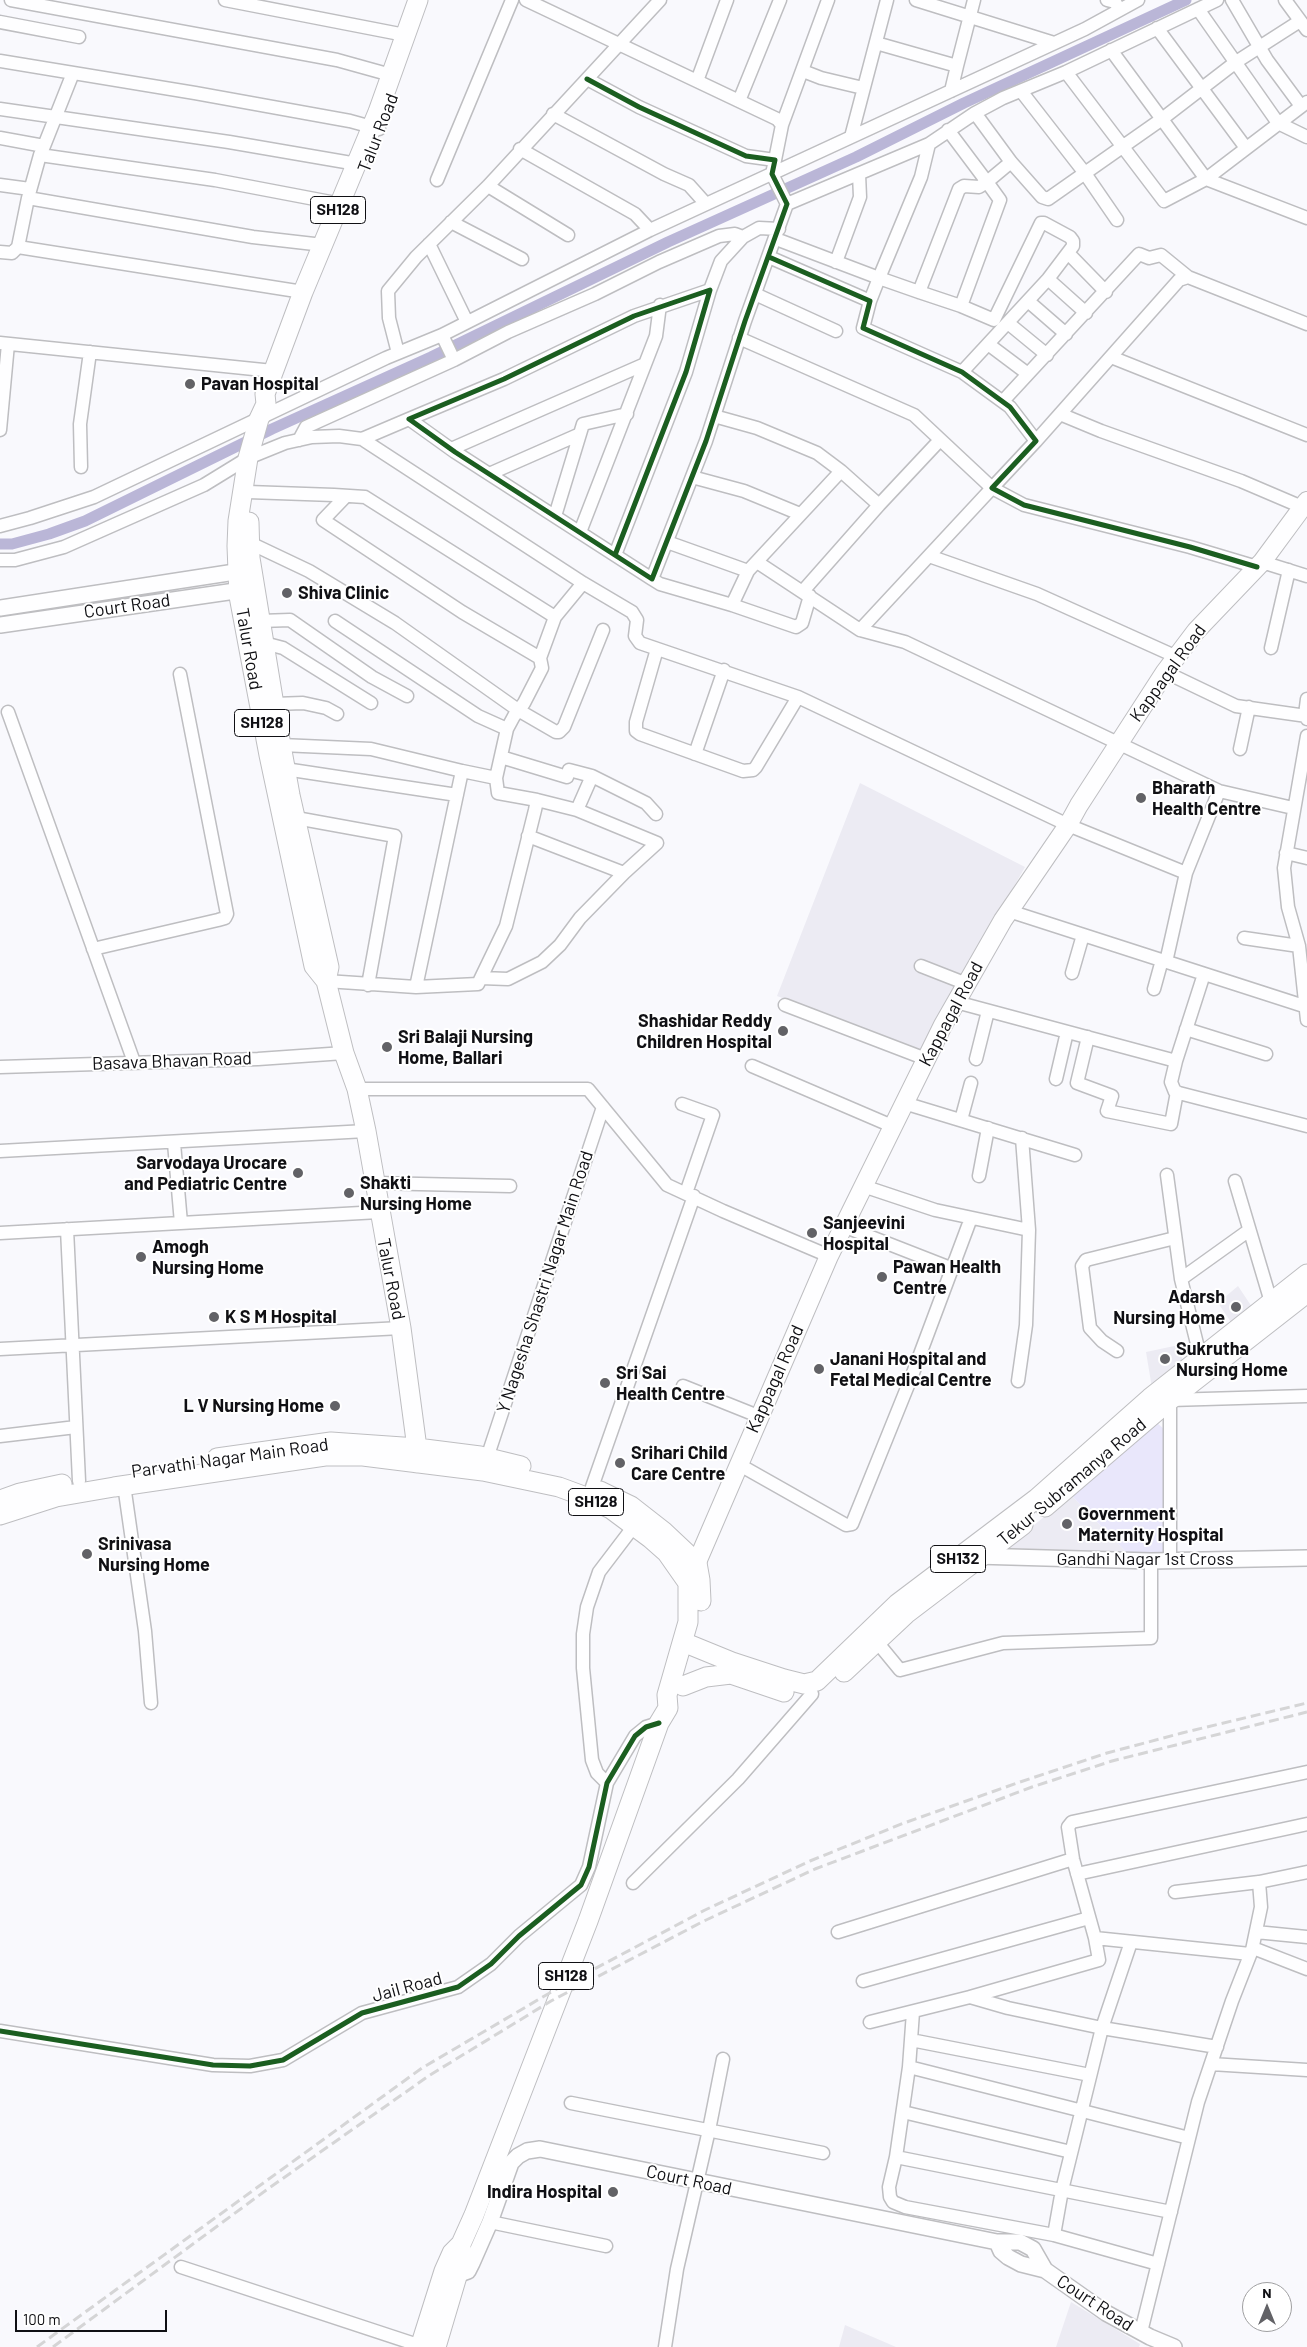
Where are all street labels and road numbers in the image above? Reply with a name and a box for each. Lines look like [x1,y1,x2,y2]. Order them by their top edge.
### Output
street label: Talur Road [353,90,403,176]
road number: SH128 [310,196,366,224]
street label: Court Road [82,589,172,623]
street label: Talur Road [231,606,267,692]
street label: Kappagal Road [1125,620,1211,726]
road number: SH128 [234,710,290,736]
street label: Kappagal Road [914,958,988,1070]
street label: Basava Bhavan Road [92,1047,252,1075]
street label: Y Nagesha Shastri Nagar Main Road [492,1148,598,1416]
street label: Talur Road [372,1236,410,1322]
street label: Kappagal Road [742,1322,808,1436]
street label: Tekur Subramanya Road [993,1413,1151,1551]
street label: Parvathi Nagar Main Road [130,1433,330,1483]
road number: SH128 [568,1488,624,1515]
road number: SH132 [930,1546,986,1572]
street label: Gandhi Nagar 1st Cross [1056,1548,1234,1570]
road number: SH128 [538,1962,594,1990]
street label: Jail Road [370,1967,444,2007]
street label: Court Road [644,2160,734,2200]
street label: Court Road [1053,2270,1137,2336]

